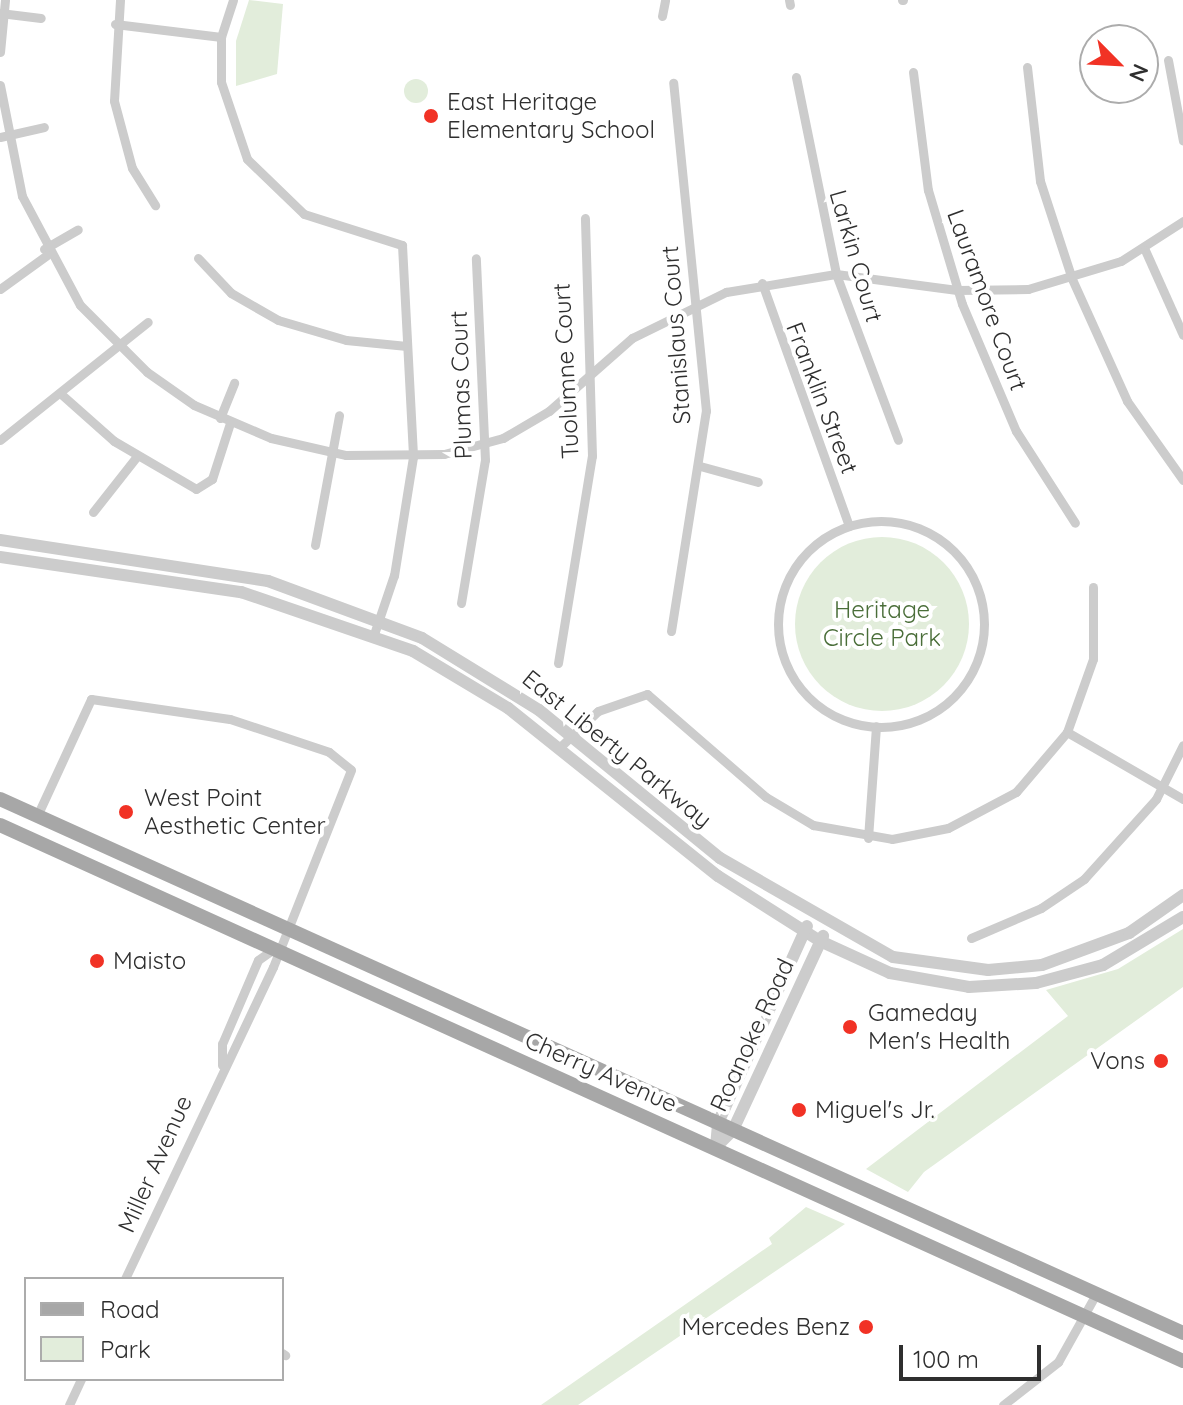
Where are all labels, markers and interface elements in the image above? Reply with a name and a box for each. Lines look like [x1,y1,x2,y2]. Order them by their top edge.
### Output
north arrow [1079,24,1159,104]
text: N [1123,60,1155,86]
place label: East Heritage Elementary School [447,88,655,144]
marker: East Heritage Elementary School [422,107,440,125]
street label: Larkin Court [823,187,889,325]
street label: Lauramore Court [941,206,1033,394]
street label: Stanislaus Court [655,245,697,425]
street label: Tuolumne Court [547,282,585,460]
street label: Plumas Court [444,310,478,460]
street label: Franklin Street [780,318,864,478]
park label: Heritage Circle Park [823,596,941,652]
street label: East Liberty Parkway [517,664,717,834]
place label: West Point Aesthetic Center [144,784,326,840]
marker: West Point Aesthetic Center [115,801,137,823]
place label: Maisto [113,947,186,975]
marker: Maisto [88,952,106,970]
street label: Roanoke Road [704,954,800,1116]
place label: Gameday Men's Health [868,999,1010,1055]
marker: Gameday Men's Health [839,1016,861,1038]
street label: Cherry Avenue [520,1026,682,1118]
place label: Vons [1090,1047,1145,1075]
marker: Vons [1152,1052,1170,1070]
street label: Miller Avenue [112,1091,198,1237]
place label: Miguel's Jr. [815,1096,935,1124]
marker: Miguel's Jr. [790,1101,808,1119]
legend [24,1277,284,1381]
text: Road [100,1294,160,1324]
place label: Mercedes Benz [681,1313,850,1341]
marker: Mercedes Benz [857,1318,875,1336]
scale bar [903,1329,1045,1379]
text: Park [100,1334,151,1364]
text: 100 m [913,1344,979,1374]

